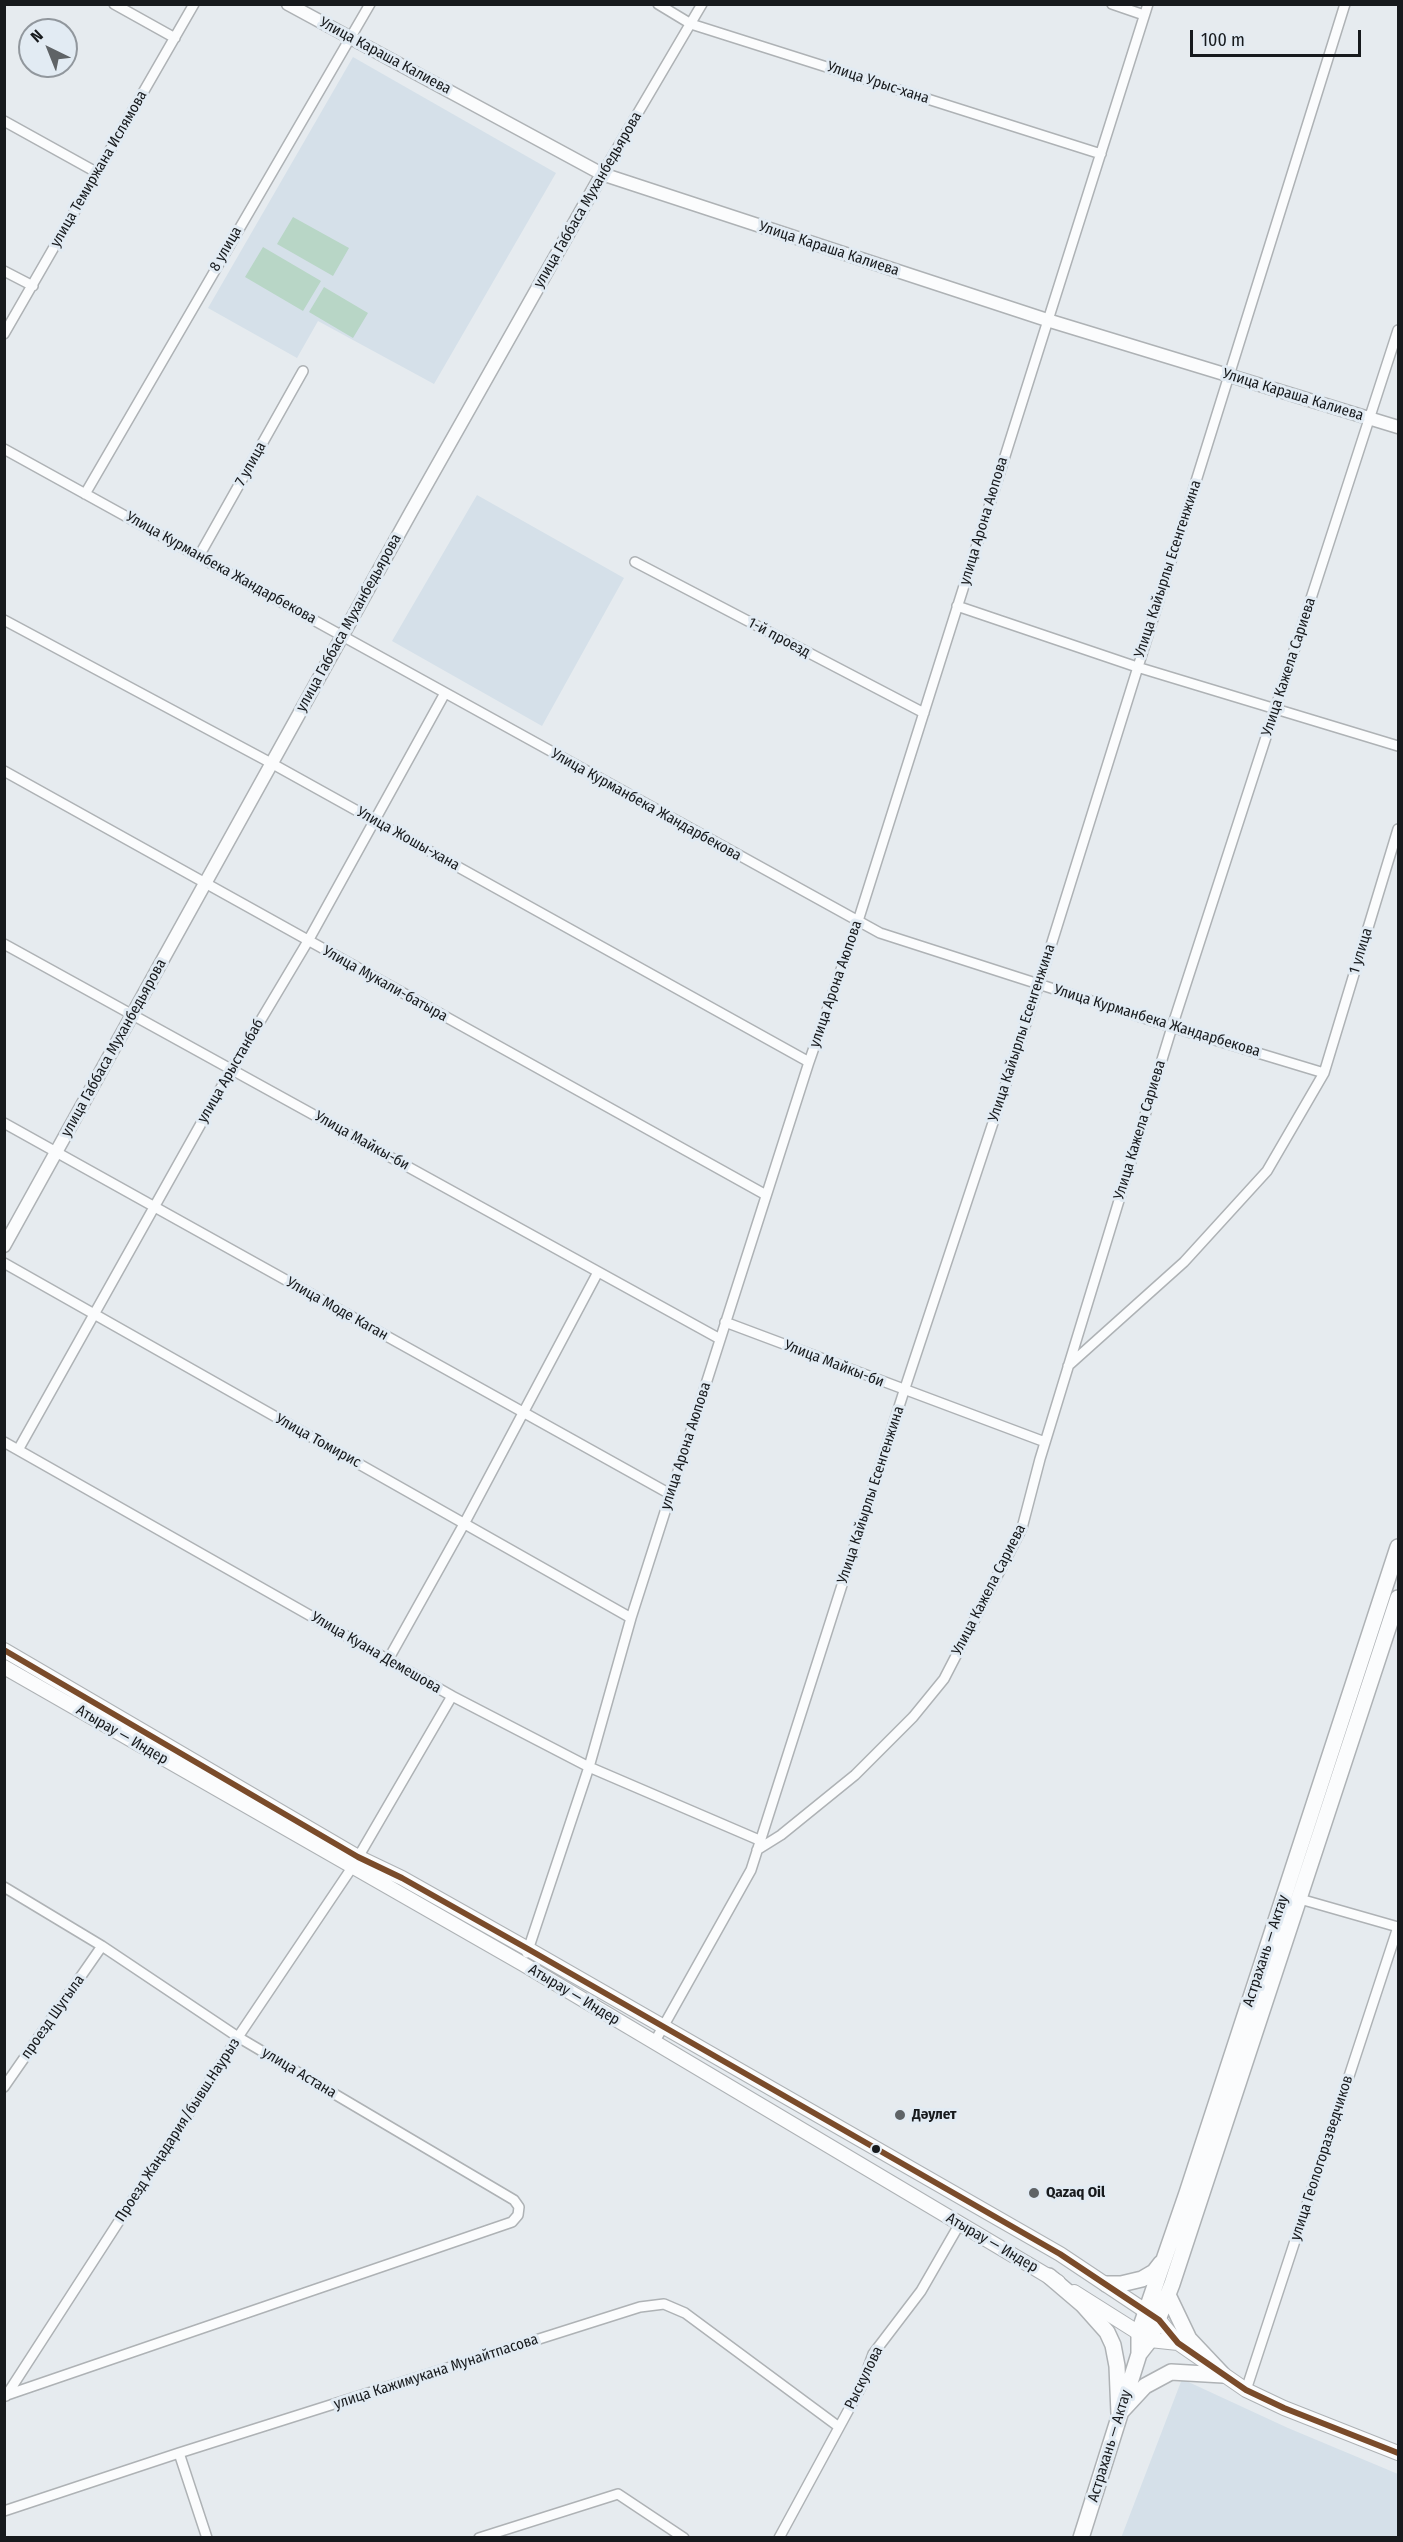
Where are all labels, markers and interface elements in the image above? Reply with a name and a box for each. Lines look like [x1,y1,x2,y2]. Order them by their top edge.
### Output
street label: Улица Караша Калиева [316,14,454,98]
north arrow [18,18,78,78]
scale bar [1193,18,1364,56]
text: N [27,26,47,46]
text: 100 m [1201,29,1245,51]
street label: Улица Урыс-хана [825,58,931,108]
street label: улица Темиржана Ислямова [47,88,151,250]
street label: улица Габбаса Муханбедьярова [530,109,646,291]
street label: Улица Караша Калиева [757,218,901,280]
street label: 8 улица [206,223,246,275]
street label: Улица Караша Калиева [1220,365,1366,425]
street label: 7 улица [232,439,270,489]
street label: улица Арона Аюпова [956,455,1012,587]
street label: Улица Кайырлы Есенгенжина [1131,478,1205,660]
street label: Улица Курманбека Жандарбекова [123,508,319,628]
street label: улица Габбаса Муханбедьярова [293,531,405,715]
street label: Улица Кажела Сариева [1258,595,1320,739]
street label: 1-й проезд [745,614,813,662]
street label: Улица Курманбека Жандарбекова [548,745,744,865]
street label: Улица Жошы-хана [353,803,463,875]
street label: улица Арона Аюпова [806,918,866,1050]
street label: 1 улица [1346,926,1376,976]
street label: Улица Мукали-батыра [319,942,451,1026]
street label: Улица Кайырлы Есенгенжина [985,942,1059,1124]
street label: улица Габбаса Муханбедьярова [58,956,170,1140]
street label: Улица Курманбека Жандарбекова [1052,981,1262,1061]
street label: улица Арыстанбаб [194,1016,268,1126]
street label: Улица Кажела Сариева [1110,1058,1170,1202]
street label: Улица Майкы-би [311,1108,413,1174]
street label: Улица Моде Каган [283,1274,391,1344]
street label: Улица Майкы-би [781,1337,887,1391]
street label: улица Арона Аюпова [657,1380,715,1512]
street label: Улица Кайырлы Есенгенжина [834,1404,908,1586]
street label: Улица Томирис [272,1410,364,1472]
street label: Улица Кажела Сариева [948,1521,1030,1659]
street label: Улица Куана Демешова [308,1608,444,1698]
street label: Атырау — Индер [73,1701,171,1769]
street label: Астрахань — Актау [1239,1893,1293,2009]
street label: Атырау — Индер [525,1961,623,2029]
street label: проезд Шугыла [17,1972,89,2062]
street label: Проезд Жаңадария/бывш.Наурыз [112,2035,244,2225]
street label: улица Астана [259,2044,339,2102]
street label: улица Геологоразведчиков [1287,2073,1357,2243]
place label: Дәулет [912,2106,957,2124]
marker: Дәулет [893,2108,907,2122]
unlabelled marker [870,2143,882,2155]
place label: Qazaq Oil [1046,2184,1105,2202]
marker: Qazaq Oil [1027,2186,1041,2200]
street label: Атырау — Индер [943,2209,1041,2277]
street label: улица Кажимукана Мунайтпасова [332,2330,540,2414]
street label: Рыскулова [841,2344,887,2412]
street label: Астрахань — Актау [1084,2388,1136,2504]

